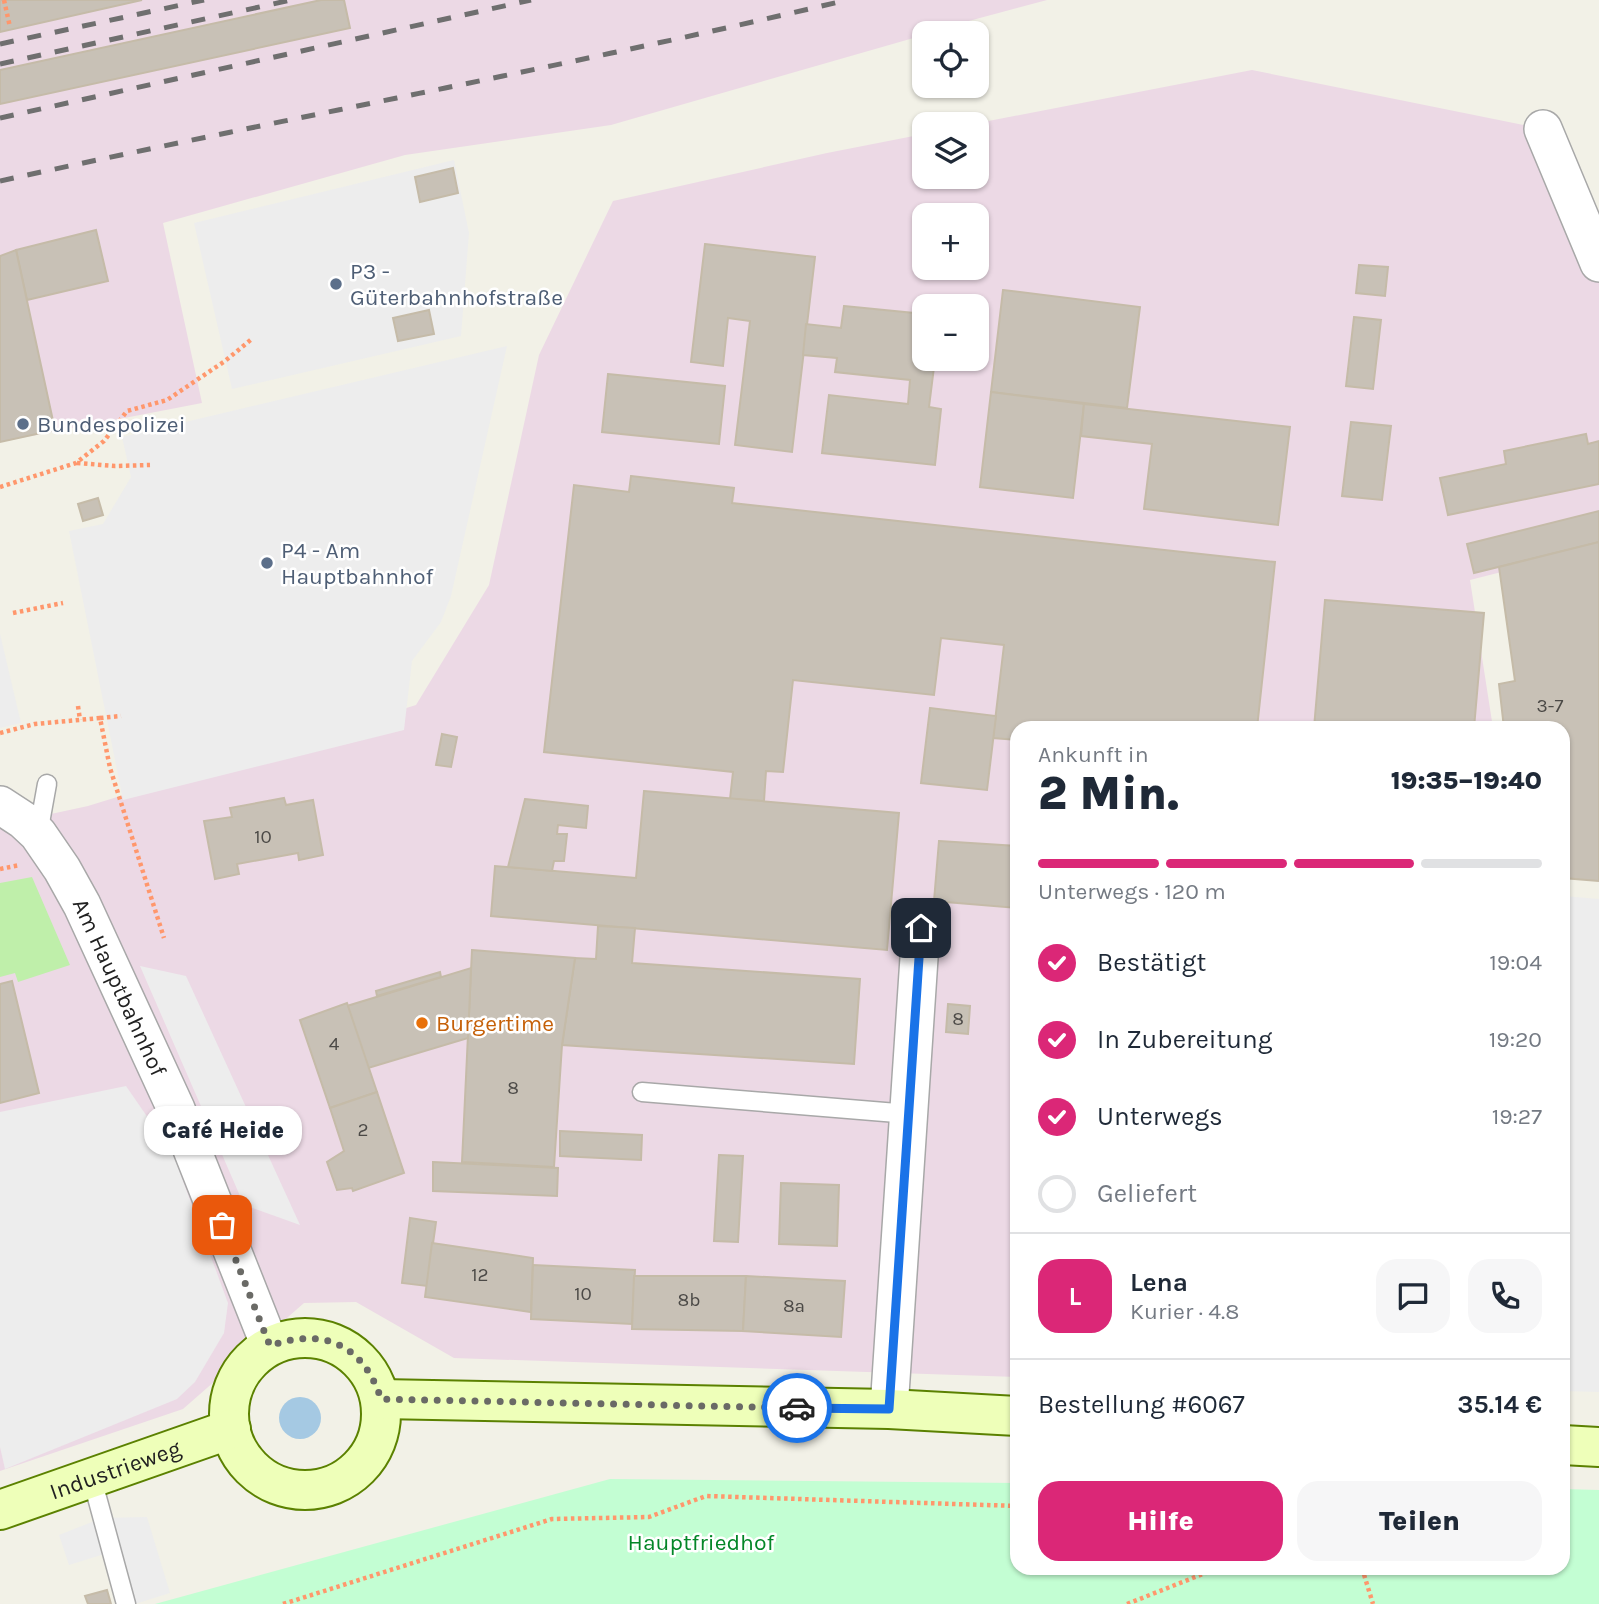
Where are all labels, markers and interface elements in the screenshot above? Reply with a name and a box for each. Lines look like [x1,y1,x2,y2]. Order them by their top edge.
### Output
map controls [912,21,989,371]
button: locate [912,21,989,98]
button: layers [912,112,989,189]
button: + [912,203,989,280]
place label: P3 - Güterbahnhofstraße [350,258,563,311]
marker: P3 - Güterbahnhofstraße [328,276,344,292]
button: − [912,294,989,371]
place label: Bundespolizei [37,411,186,438]
marker: Bundespolizei [15,416,31,432]
place label: P4 - Am Hauptbahnhof [281,537,434,590]
marker: P4 - Am Hauptbahnhof [259,555,275,571]
house number: 3-7 [1537,695,1563,717]
text: Ankunft in [1038,741,1149,768]
text: 19:35–19:40 [1391,765,1542,796]
text: 2 Min. [1038,767,1179,821]
house number: 10 [254,826,272,848]
text: Unterwegs · 120 m [1038,878,1226,905]
street label: Am Hauptbahnhof [67,894,172,1080]
pin [891,898,951,958]
icon: home [902,909,940,947]
icon: check [1038,944,1076,982]
text: Bestätigt [1097,947,1206,978]
text: 19:04 [1489,949,1542,976]
house number: 8 [952,1008,964,1030]
place label: Burgertime [436,1010,554,1037]
marker: Burgertime [414,1015,430,1031]
icon: check [1038,1021,1076,1059]
text: In Zubereitung [1097,1024,1272,1055]
text: 19:20 [1489,1026,1542,1053]
house number: 4 [329,1033,340,1055]
house number: 8 [507,1077,519,1099]
icon: check [1038,1098,1076,1136]
text: Unterwegs [1097,1101,1223,1132]
text: 19:27 [1492,1103,1542,1130]
callout: Café Heide [143,1106,301,1155]
text: Café Heide [162,1117,284,1144]
house number: 2 [357,1119,369,1141]
text: Geliefert [1097,1178,1197,1209]
pin [192,1195,252,1255]
icon: bag [203,1206,241,1244]
button: chat [1376,1259,1450,1333]
button: phone [1468,1259,1542,1333]
house number: 12 [471,1264,489,1286]
text: Lena [1130,1267,1188,1298]
text: L [1069,1281,1081,1312]
house number: 10 [574,1283,592,1305]
house number: 8b [678,1289,700,1311]
house number: 8a [783,1295,805,1317]
text: Kurier · 4.8 [1130,1298,1239,1325]
courier [762,1373,832,1443]
icon: car [778,1389,816,1427]
text: Bestellung #6067 [1038,1389,1245,1420]
text: 35.14 € [1457,1389,1542,1420]
street label: Industrieweg [46,1434,184,1505]
button: Hilfe [1038,1481,1283,1561]
button: Teilen [1297,1481,1542,1561]
park label: Hauptfriedhof [628,1529,775,1556]

